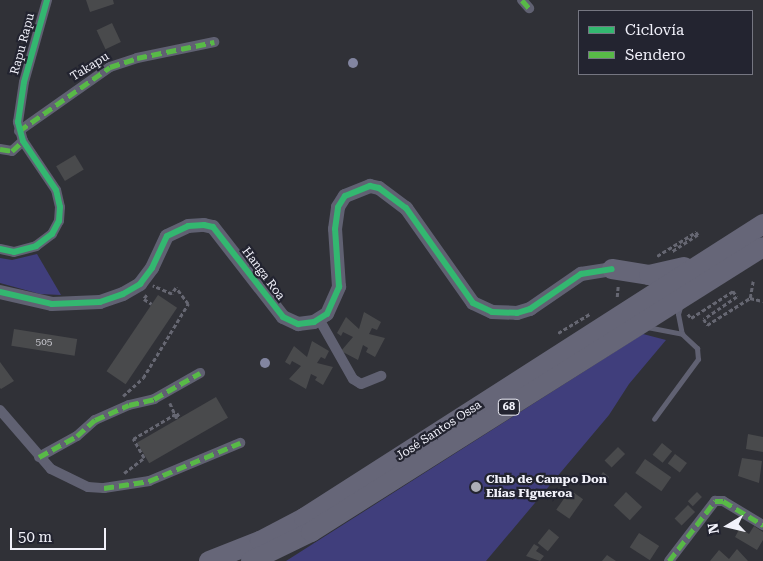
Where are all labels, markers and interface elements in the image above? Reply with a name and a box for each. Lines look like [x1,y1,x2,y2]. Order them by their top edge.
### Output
legend [578,10,753,75]
street label: Rapu Rapu [8,12,38,76]
text: Ciclovía [625,21,684,39]
text: Sendero [625,46,686,64]
street label: Takapu [68,50,112,84]
street label: Hanga Roa [239,245,287,303]
house number: 505 [36,336,52,348]
street label: José Santos Ossa [394,398,484,464]
road number: 68 [498,398,520,416]
place label: Club de Campo Don Elías Figueroa [486,473,607,501]
marker: Club de Campo Don Elías Figueroa [470,481,482,493]
north arrow [703,501,753,551]
scale bar [12,518,109,550]
text: N [704,522,722,535]
text: 50 m [18,528,52,546]

